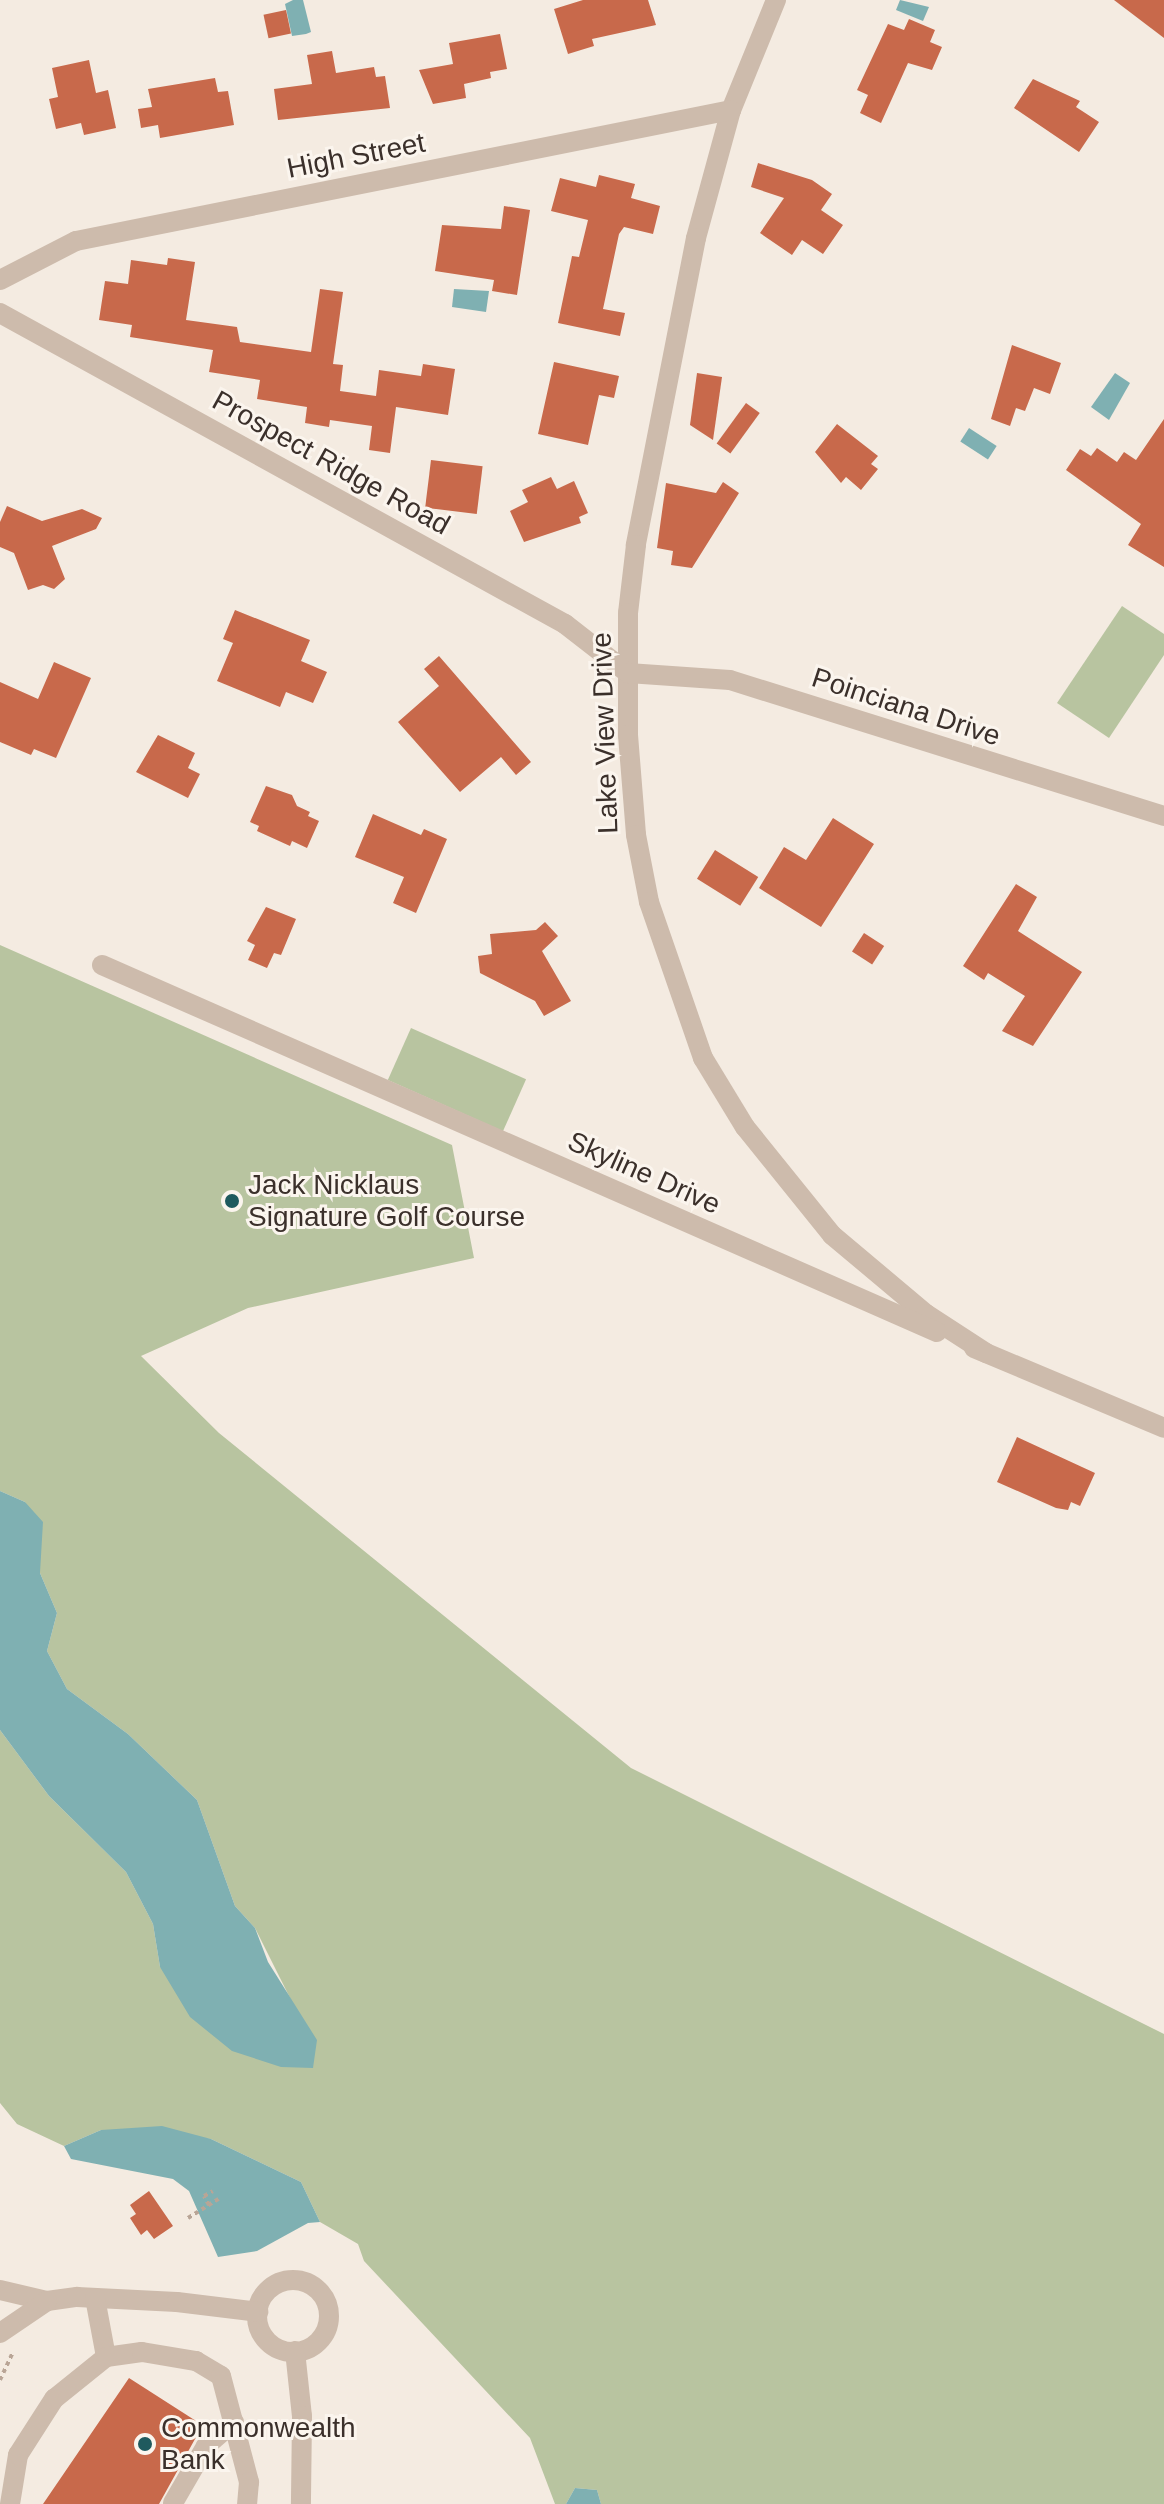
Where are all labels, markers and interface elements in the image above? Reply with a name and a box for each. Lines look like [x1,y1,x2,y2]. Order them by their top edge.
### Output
street label: High Street [284,126,428,186]
street label: Prospect Ridge Road [206,384,456,542]
street label: Lake View Drive [585,632,625,834]
street label: Poinciana Drive [808,661,1004,753]
street label: Skyline Drive [563,1124,725,1222]
place label: Jack Nicklaus Signature Golf Course [248,1168,525,1234]
marker: Jack Nicklaus Signature Golf Course [223,1192,241,1210]
place label: Commonwealth Bank [161,2411,356,2477]
marker: Commonwealth Bank [136,2435,154,2453]

